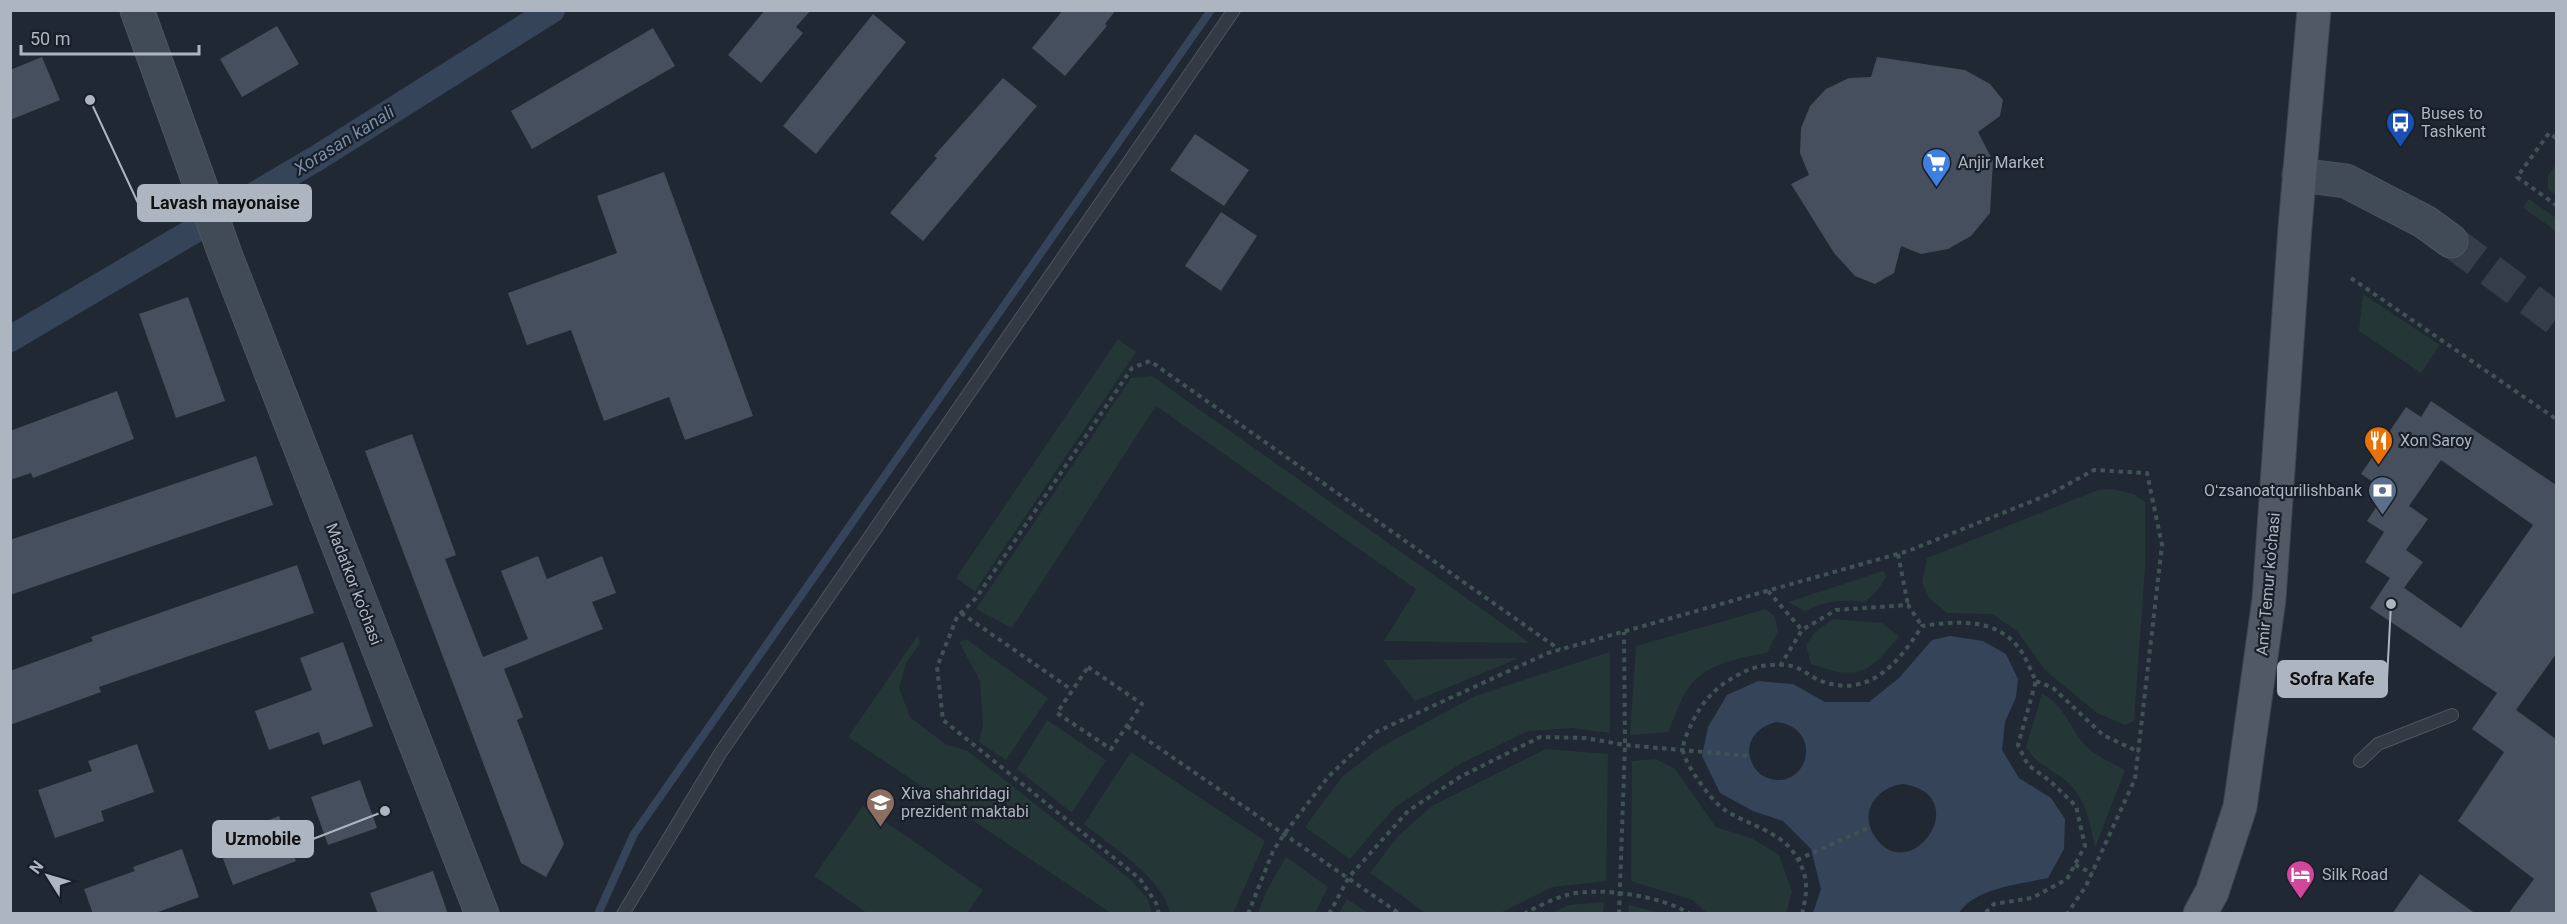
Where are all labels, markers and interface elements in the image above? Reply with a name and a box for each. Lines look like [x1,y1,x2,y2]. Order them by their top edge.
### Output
scale bar [21,18,200,56]
text: 50 m [30,28,70,49]
water label: Xorasan kanali [289,100,399,180]
place label: Buses to Tashkent [2421,104,2486,141]
bus stop icon: Buses to Tashkent [2384,106,2416,148]
supermarket icon: Anjir Market [1921,146,1953,188]
place label: Anjir Market [1958,153,2044,172]
callout: Lavash mayonaise [138,185,311,221]
text: Lavash mayonaise [150,192,300,213]
restaurant icon: Xon Saroy [2363,424,2395,466]
place label: Xon Saroy [2400,431,2472,450]
bank icon: Oʻzsanoatqurilishbank [2367,474,2399,516]
place label: Oʻzsanoatqurilishbank [2204,481,2363,500]
street label: Amir Temur ko'chasi [2252,512,2284,656]
street label: Madatkor ko'chasi [322,520,386,648]
callout: Sofra Kafe [2278,661,2387,697]
text: Sofra Kafe [2289,668,2375,689]
place label: Xiva shahridagi prezident maktabi [901,784,1029,821]
school or university icon: Xiva shahridagi prezident maktabi [864,786,896,828]
callout: Uzmobile [213,821,313,857]
text: Uzmobile [225,828,301,849]
north arrow [18,846,78,906]
text: N [25,857,47,878]
hotel icon: Silk Road [2285,858,2317,900]
place label: Silk Road [2322,865,2388,884]

